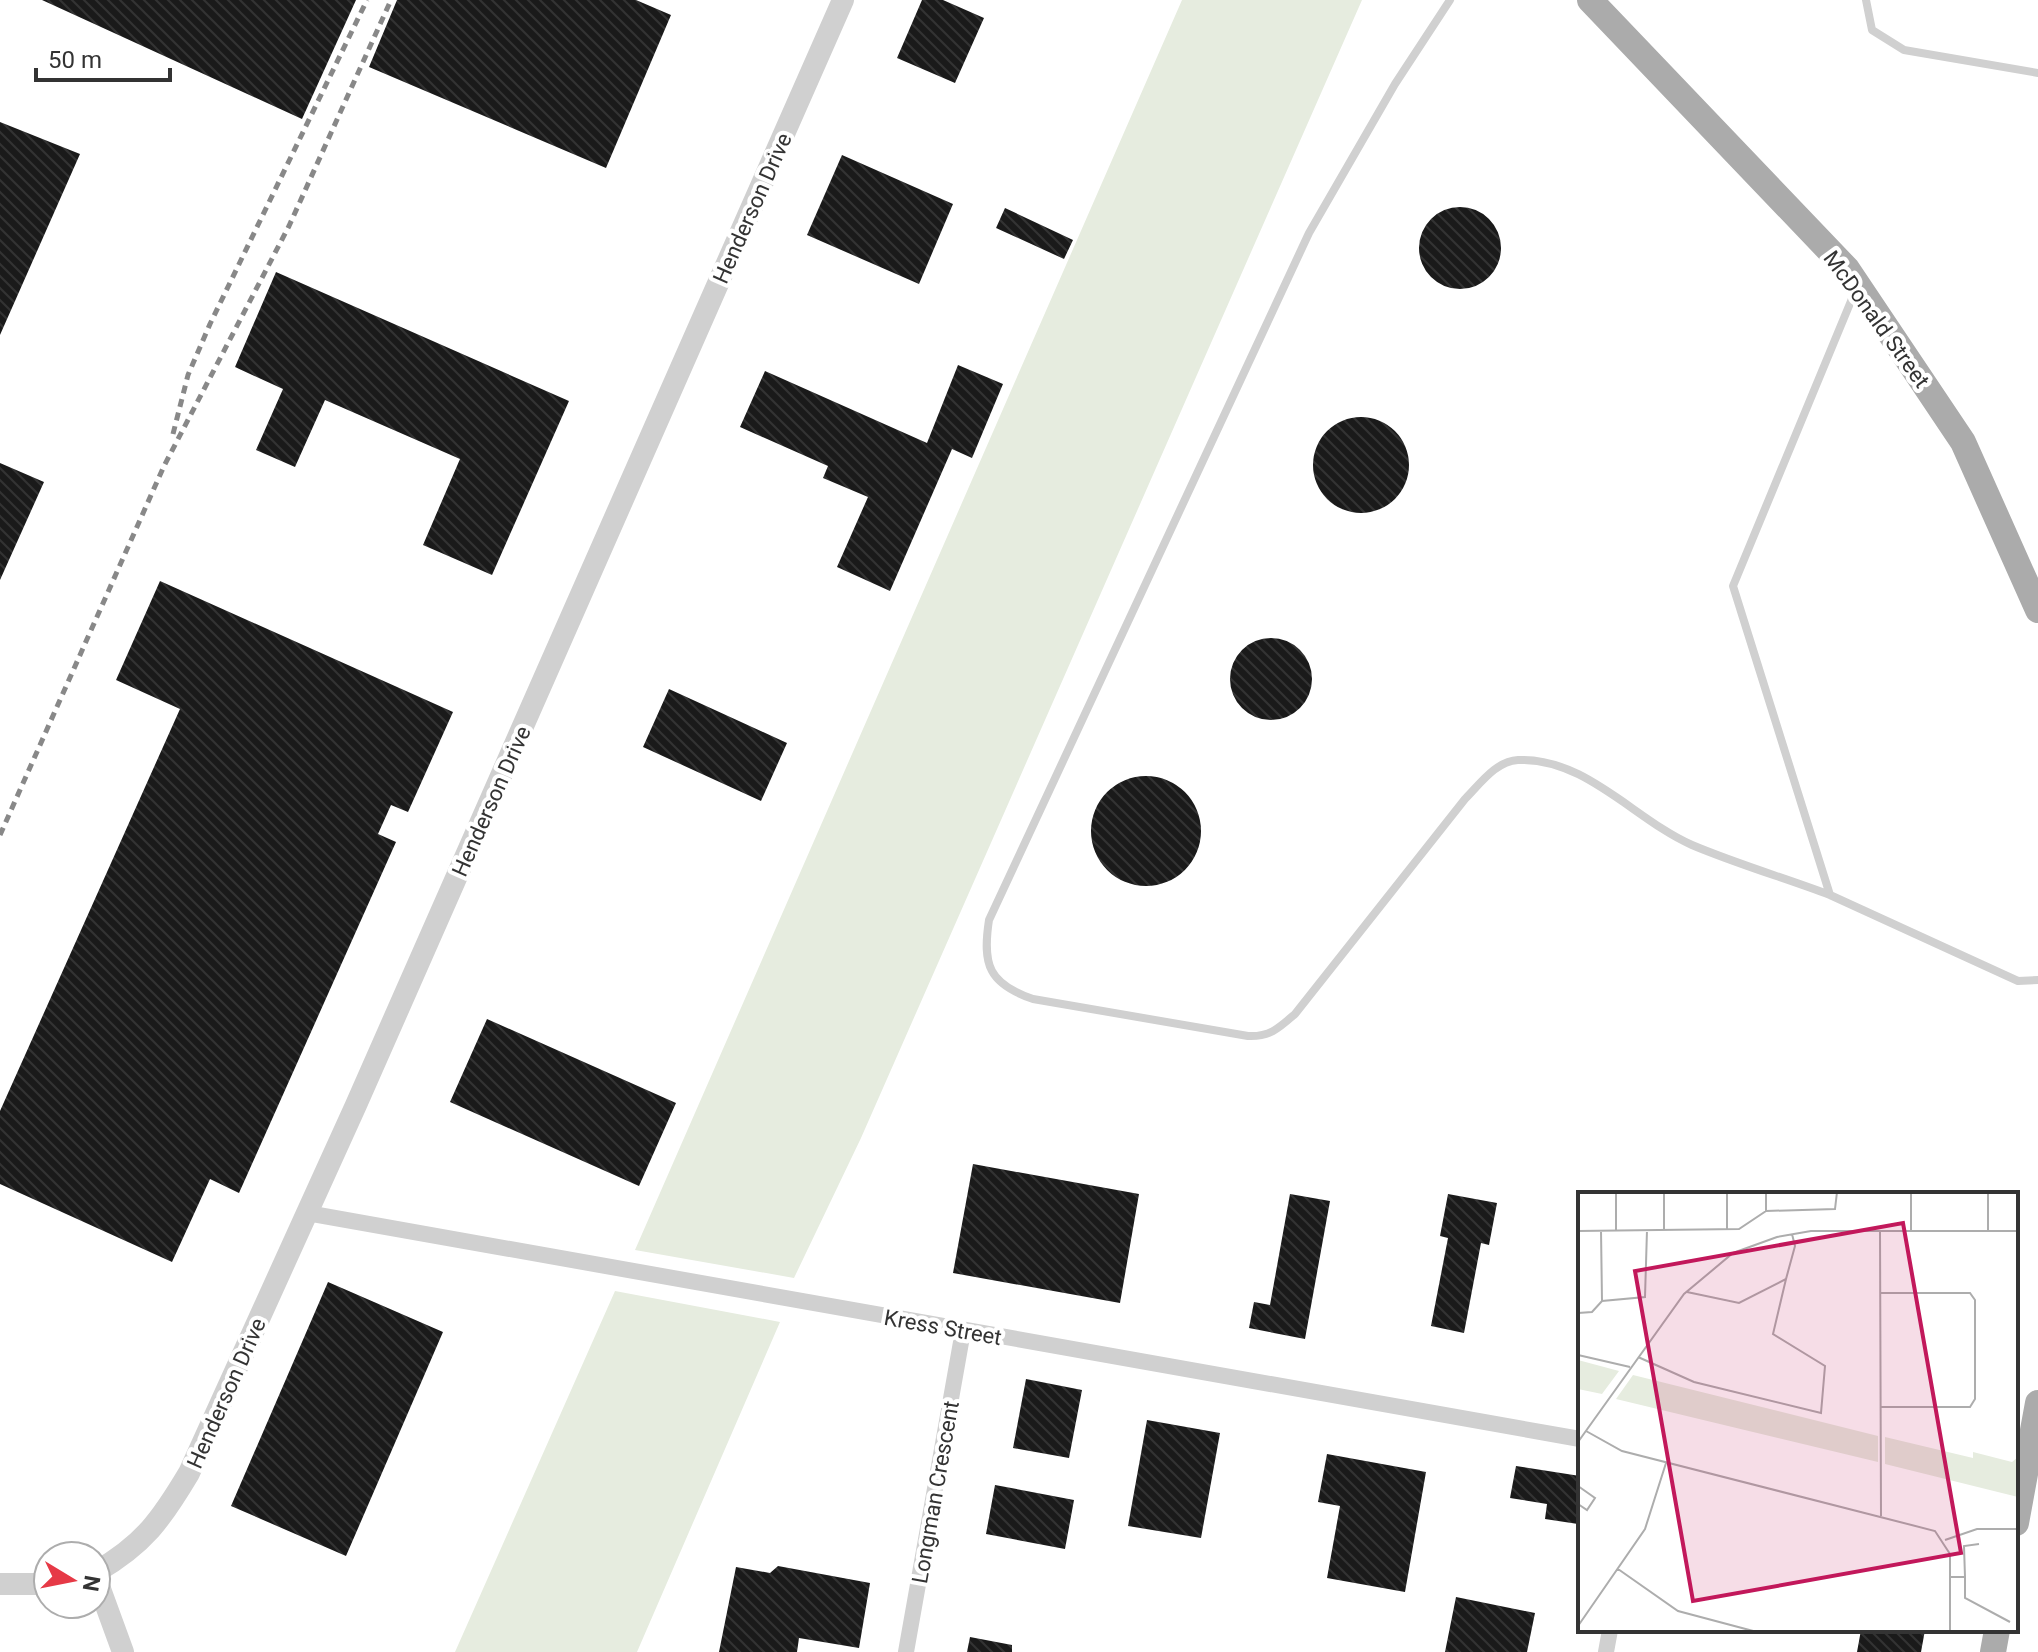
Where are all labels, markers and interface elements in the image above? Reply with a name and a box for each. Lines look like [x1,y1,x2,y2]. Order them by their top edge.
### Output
scale bar [36,32,170,82]
text: 50 m [48,46,102,74]
street label: Henderson Drive [708,129,797,287]
street label: McDonald Street [1819,246,1935,393]
street label: Henderson Drive [447,722,536,880]
inset map [1578,1192,2018,1632]
street label: Kress Street [882,1305,1004,1350]
street label: Henderson Drive [182,1314,271,1472]
street label: Longman Crescent [907,1399,964,1585]
north arrow [32,1540,112,1620]
text: N [78,1574,105,1593]

